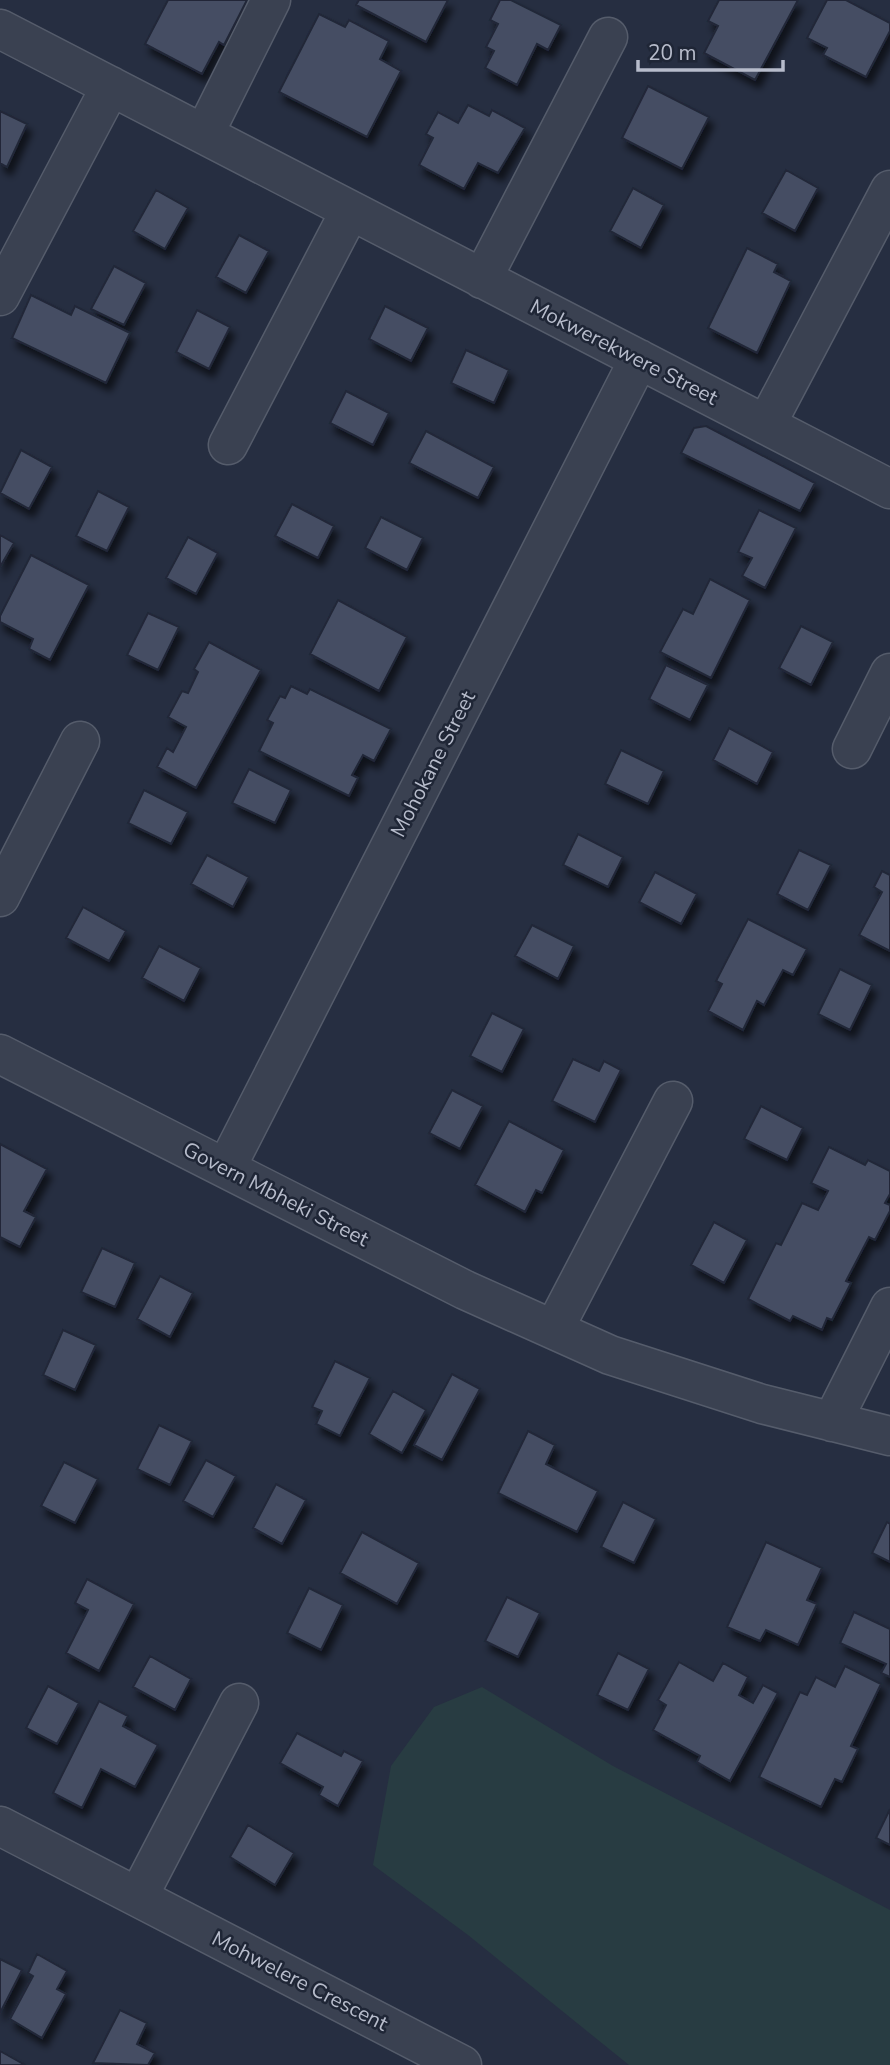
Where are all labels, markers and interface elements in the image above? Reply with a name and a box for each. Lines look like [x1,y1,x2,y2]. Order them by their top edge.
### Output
scale bar [638,28,783,72]
text: 20 m [648,39,697,67]
street label: Mokwerekwere Street [525,293,723,412]
street label: Mohokane Street [384,686,482,842]
street label: Govern Mbheki Street [178,1135,374,1253]
street label: Mohwelere Crescent [207,1924,393,2038]

